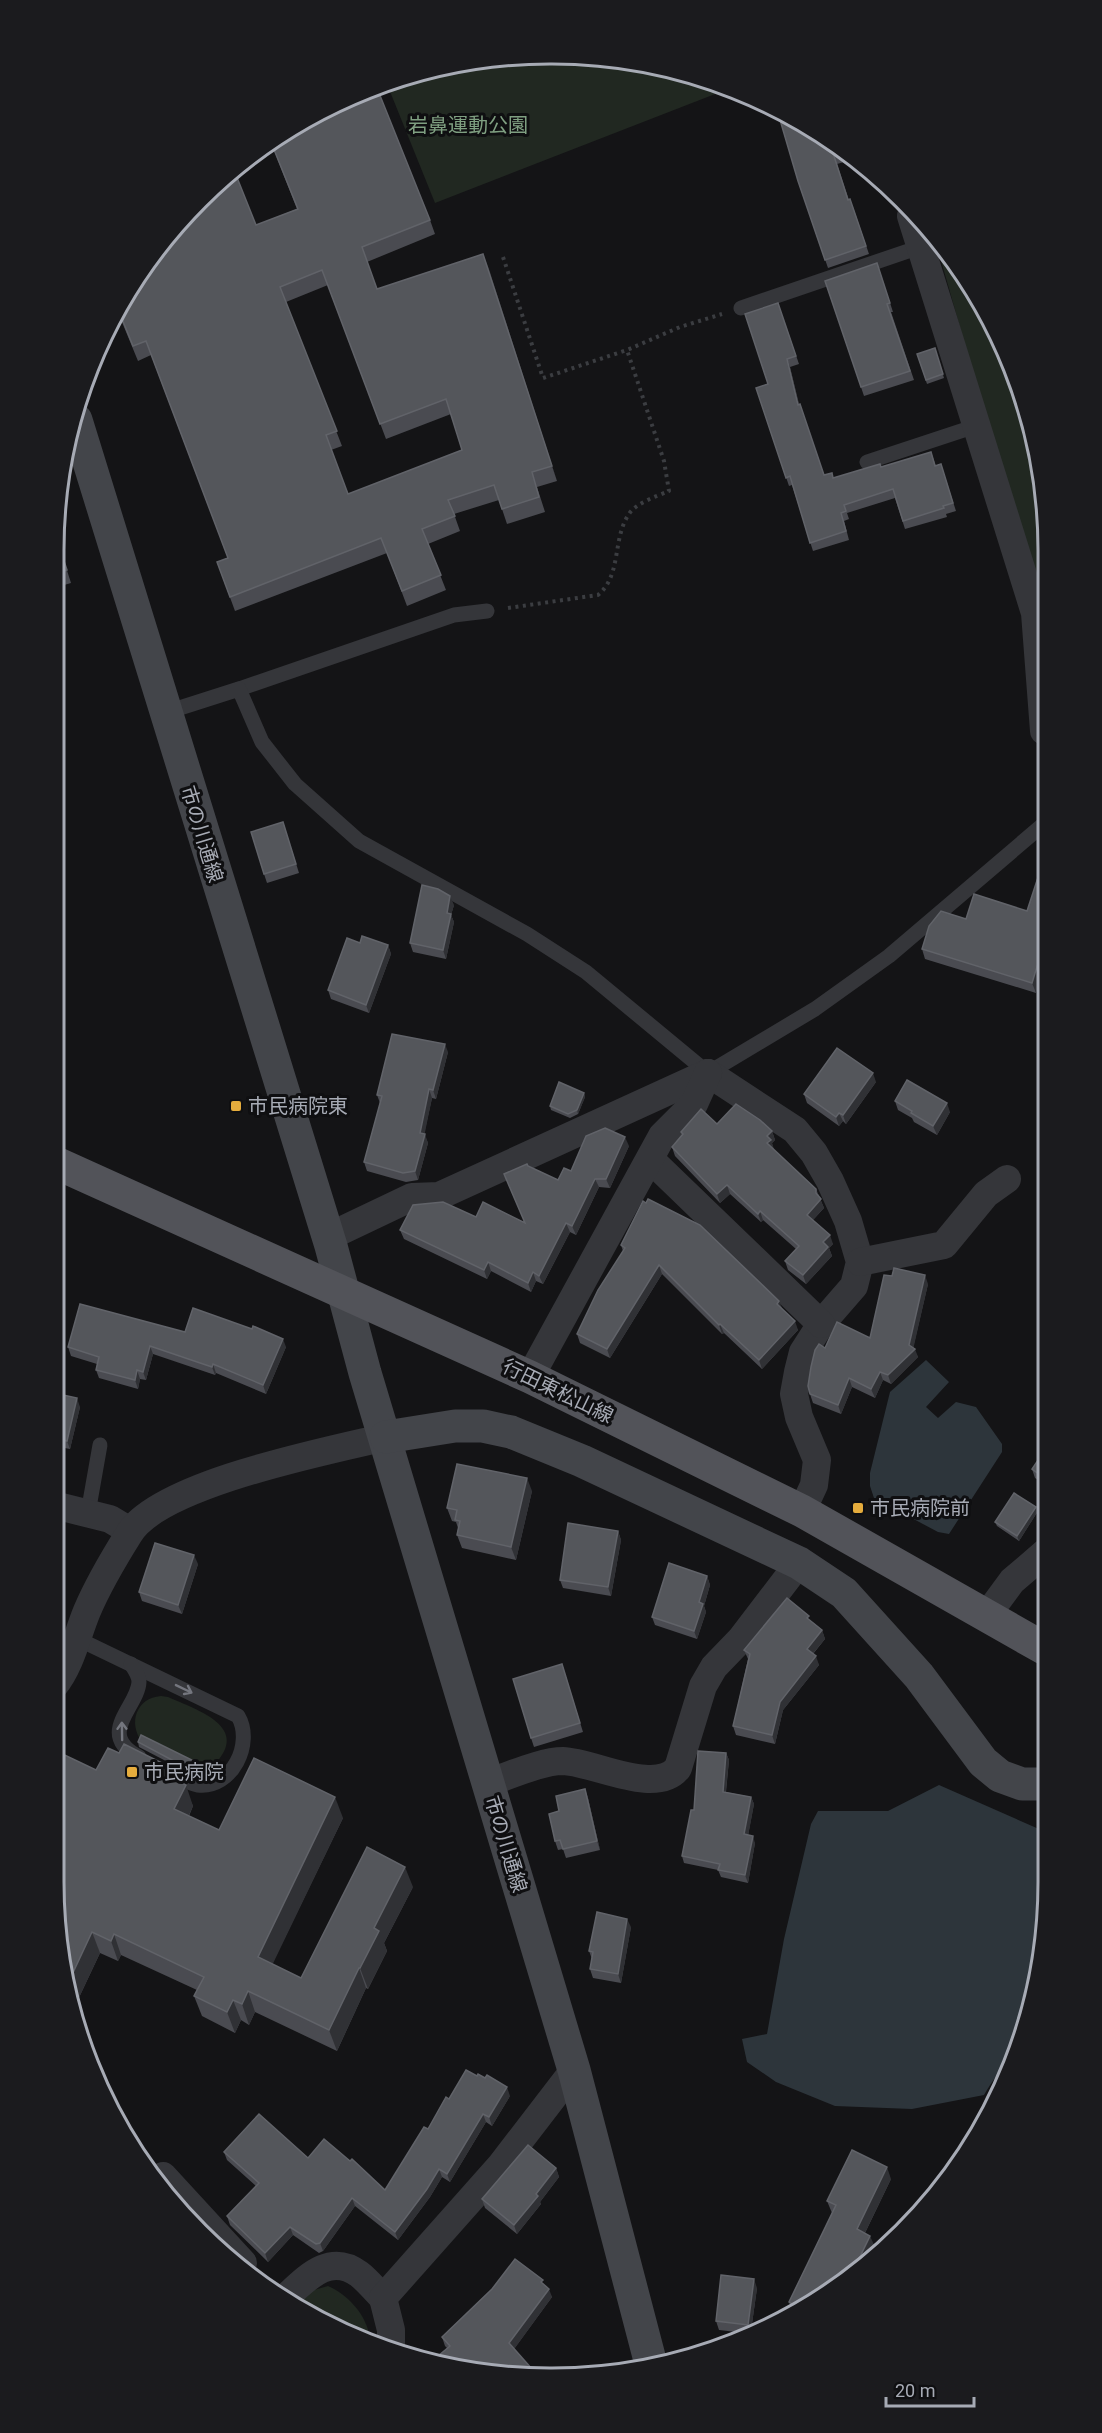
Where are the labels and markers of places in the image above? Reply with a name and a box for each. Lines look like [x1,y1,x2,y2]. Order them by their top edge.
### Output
place label: 市民病院東 [248,1094,348,1118]
marker: 市民病院東 [229,1099,243,1113]
place label: 市民病院前 [870,1496,970,1520]
marker: 市民病院前 [851,1501,865,1515]
place label: 市民病院 [144,1760,224,1784]
marker: 市民病院 [125,1765,139,1779]

